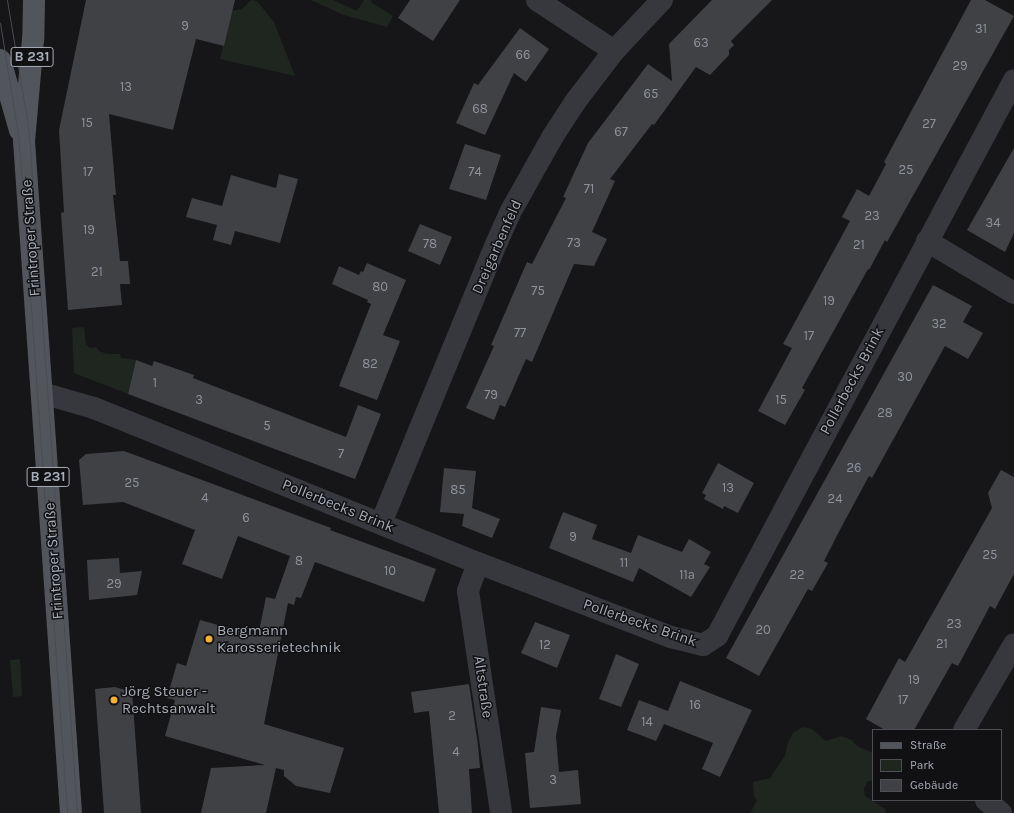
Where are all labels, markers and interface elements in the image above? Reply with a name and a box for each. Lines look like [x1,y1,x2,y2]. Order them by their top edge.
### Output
house number: 9 [181,18,189,34]
house number: 31 [975,21,987,37]
house number: 63 [693,35,709,51]
road number: B 231 [10,45,54,69]
house number: 66 [516,47,530,63]
house number: 29 [952,58,968,74]
house number: 13 [120,79,132,95]
house number: 65 [644,86,658,102]
house number: 68 [472,101,488,117]
house number: 15 [81,115,93,131]
house number: 27 [922,116,936,132]
house number: 67 [614,124,628,140]
house number: 25 [899,162,913,178]
house number: 17 [83,164,93,180]
house number: 74 [468,164,482,180]
street label: Frintroper Straße [18,179,44,297]
house number: 71 [584,181,594,197]
street label: Dreigarbenfeld [468,197,526,297]
house number: 23 [864,208,880,224]
house number: 34 [986,215,1000,231]
house number: 19 [83,222,95,238]
house number: 73 [567,235,581,251]
house number: 78 [423,236,437,252]
house number: 21 [853,237,865,253]
house number: 21 [91,264,103,280]
house number: 80 [372,279,388,295]
house number: 75 [531,283,545,299]
house number: 19 [823,293,835,309]
house number: 32 [931,316,947,332]
street label: Pollerbecks Brink [816,324,888,438]
house number: 77 [514,325,526,341]
house number: 17 [804,328,814,344]
house number: 82 [362,356,378,372]
house number: 30 [897,369,913,385]
house number: 1 [153,375,157,391]
house number: 79 [484,387,498,403]
house number: 3 [195,392,203,408]
house number: 15 [775,392,787,408]
house number: 28 [877,405,893,421]
house number: 5 [263,418,271,434]
house number: 7 [338,446,344,462]
house number: 26 [847,460,861,476]
road number: B 231 [26,465,70,489]
house number: 25 [125,475,139,491]
street label: Pollerbecks Brink [279,475,397,537]
house number: 13 [722,480,734,496]
house number: 85 [450,482,466,498]
house number: 4 [201,490,209,506]
house number: 24 [828,491,842,507]
street label: Frintroper Straße [41,502,67,620]
house number: 6 [242,510,250,526]
house number: 9 [569,529,577,545]
house number: 25 [983,547,997,563]
house number: 8 [295,553,303,569]
house number: 11 [620,555,628,571]
house number: 10 [384,563,396,579]
house number: 11a [679,567,695,583]
house number: 22 [789,567,805,583]
house number: 29 [106,576,122,592]
street label: Pollerbecks Brink [581,595,699,651]
house number: 23 [946,616,962,632]
place label: Bergmann Karosserietechnik [217,621,341,656]
house number: 20 [755,622,771,638]
marker: Bergmann Karosserietechnik [204,634,214,644]
house number: 21 [936,636,948,652]
house number: 12 [539,637,551,653]
street label: Altstraße [470,655,496,719]
house number: 19 [908,672,920,688]
place label: Jörg Steuer - Rechtsanwalt [122,682,215,717]
house number: 17 [898,692,908,708]
marker: Jörg Steuer - Rechtsanwalt [109,695,119,705]
house number: 16 [689,697,701,713]
house number: 2 [448,708,456,724]
house number: 14 [641,714,653,730]
legend [872,729,1002,801]
text: Straße [910,738,946,752]
house number: 4 [452,744,460,760]
text: Park [910,758,934,772]
house number: 3 [549,772,557,788]
text: Gebäude [910,778,958,792]

